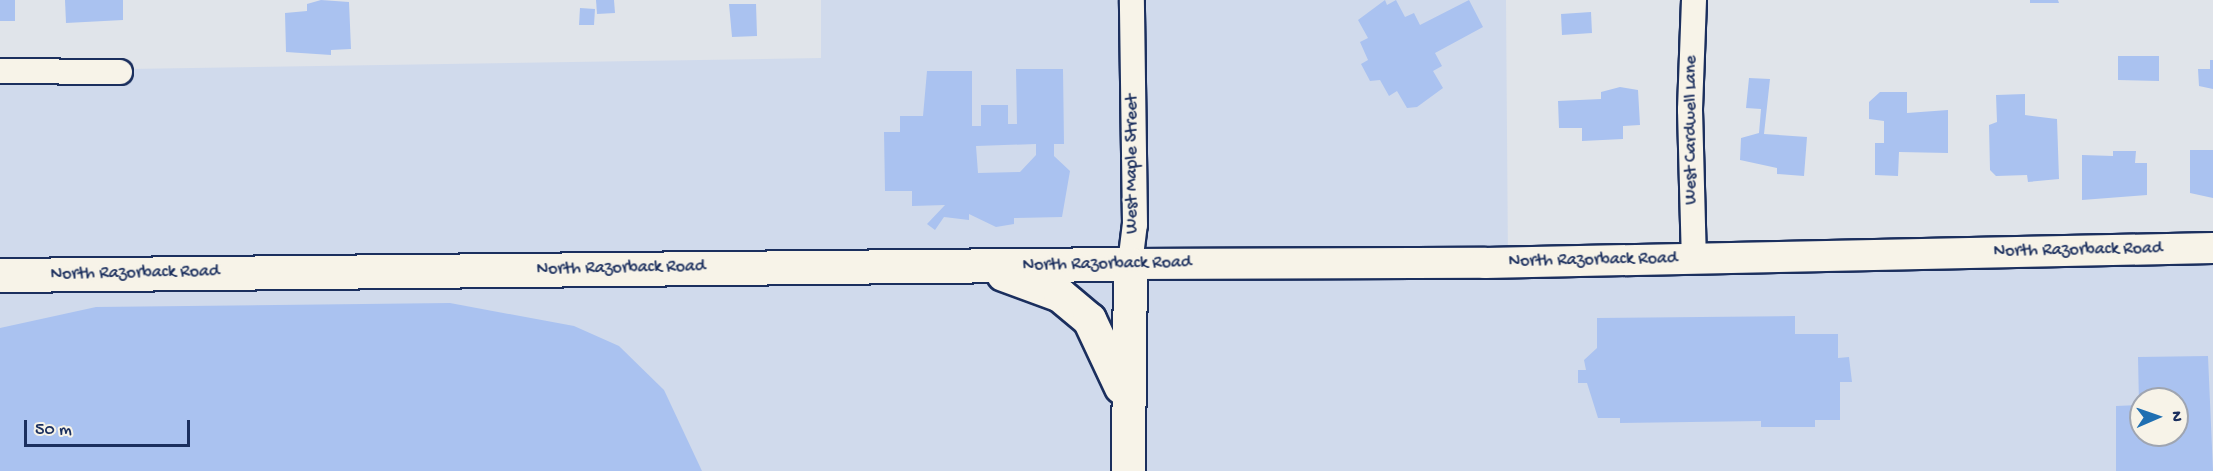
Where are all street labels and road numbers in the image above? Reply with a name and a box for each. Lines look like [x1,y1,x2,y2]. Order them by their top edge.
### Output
street label: West Cardwell Lane [1681,55,1703,205]
street label: West Maple Street [1122,94,1144,234]
street label: North Razorback Road [1993,239,2163,263]
street label: North Razorback Road [1508,249,1678,273]
street label: North Razorback Road [1022,253,1192,277]
street label: North Razorback Road [536,257,706,281]
street label: North Razorback Road [50,262,220,286]

